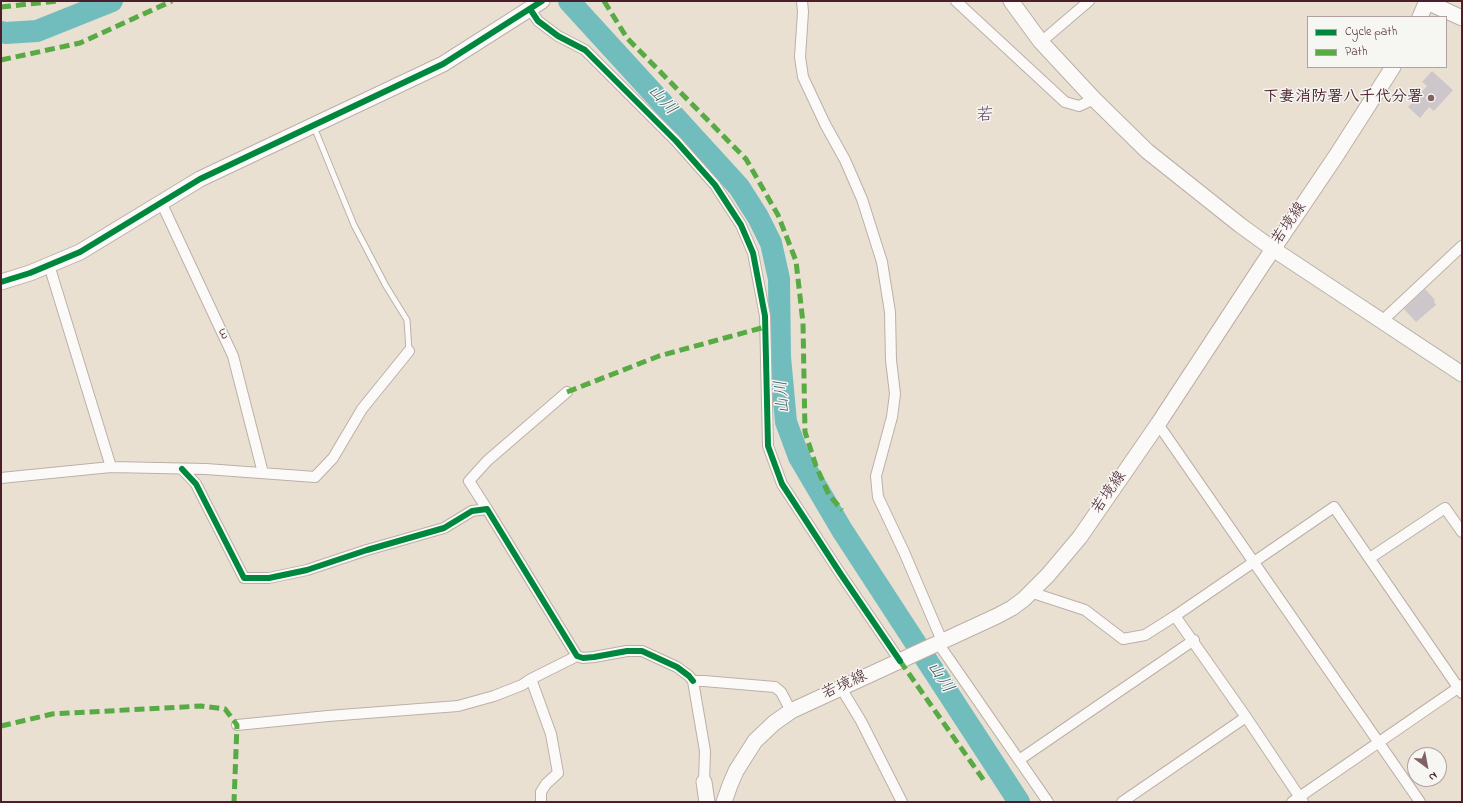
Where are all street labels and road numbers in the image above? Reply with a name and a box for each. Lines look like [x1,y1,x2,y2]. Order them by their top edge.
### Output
street label: 若境線 [1268,199,1312,249]
street label: w [212,325,234,343]
street label: 若境線 [1088,468,1132,518]
street label: 若境線 [819,667,871,705]

